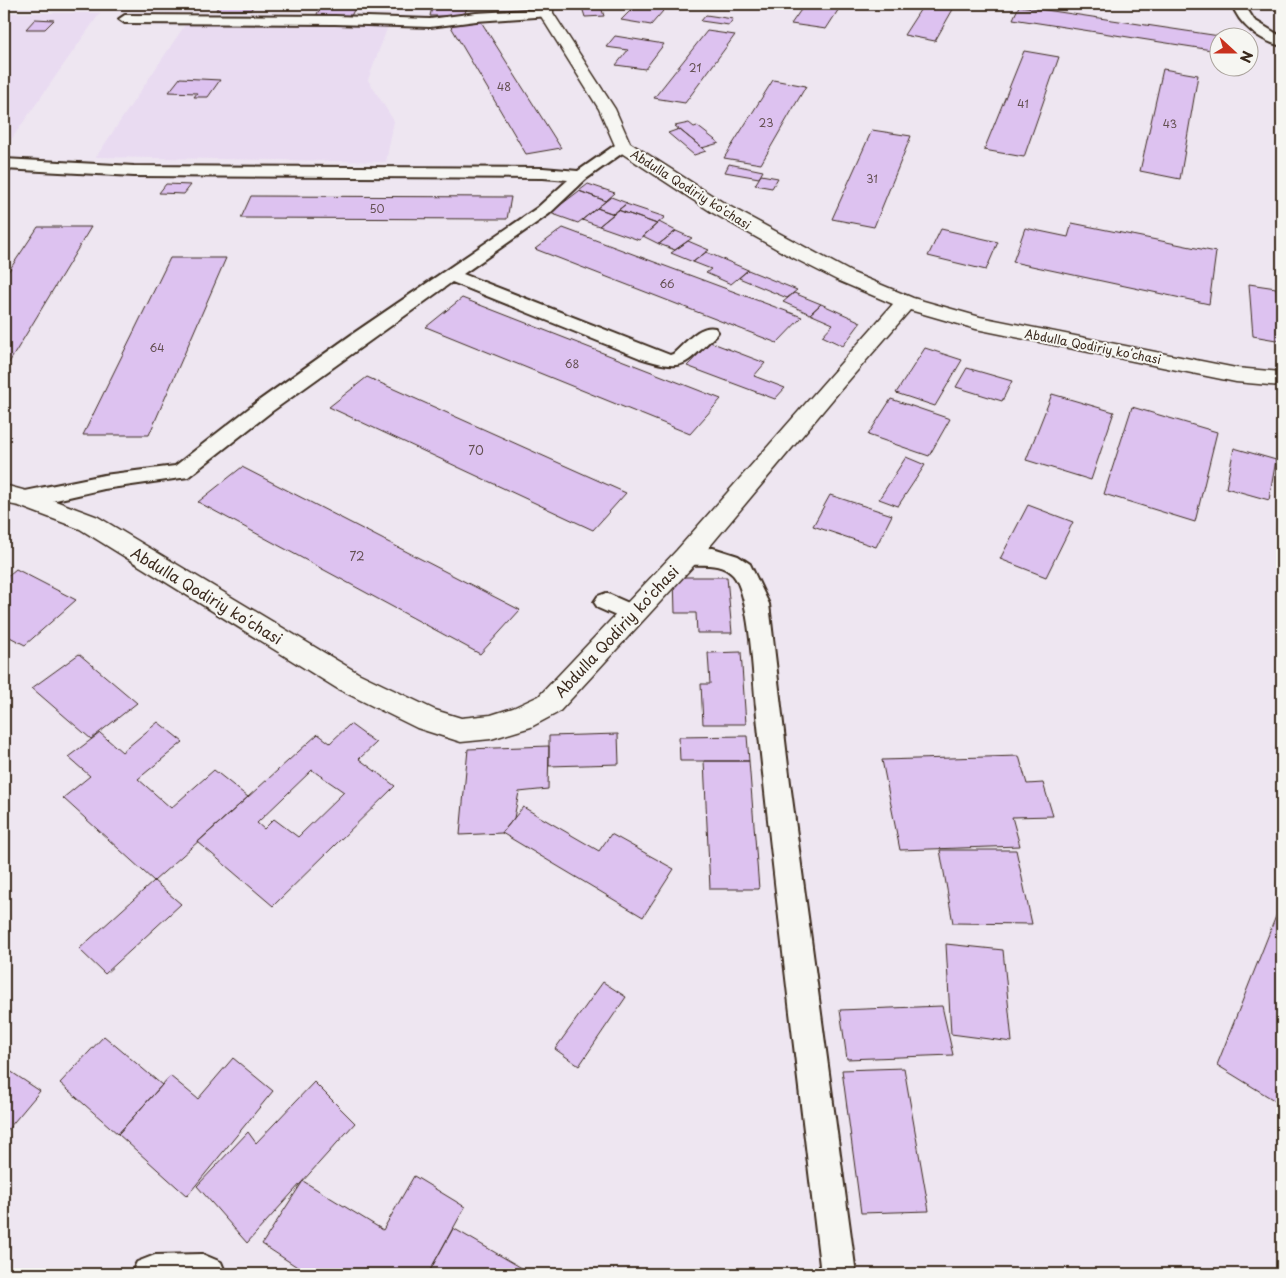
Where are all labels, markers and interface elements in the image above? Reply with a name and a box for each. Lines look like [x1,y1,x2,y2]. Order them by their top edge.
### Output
north arrow [1208,28,1258,78]
text: N [1235,48,1258,66]
house number: 21 [689,59,701,76]
house number: 48 [497,78,511,95]
house number: 41 [1017,95,1029,112]
house number: 23 [759,114,773,131]
house number: 43 [1163,115,1177,132]
street label: Abdulla Qodiriy koʻchasi [627,145,755,233]
house number: 31 [866,170,878,187]
house number: 50 [369,200,385,217]
house number: 66 [659,275,675,292]
street label: Abdulla Qodiriy koʻchasi [1023,324,1163,368]
house number: 64 [150,339,164,356]
house number: 68 [565,355,579,372]
house number: 70 [468,441,484,459]
street label: Abdulla Qodiriy koʻchasi [127,541,287,649]
house number: 72 [349,547,365,565]
street label: Abdulla Qodiriy koʻchasi [549,560,683,702]

